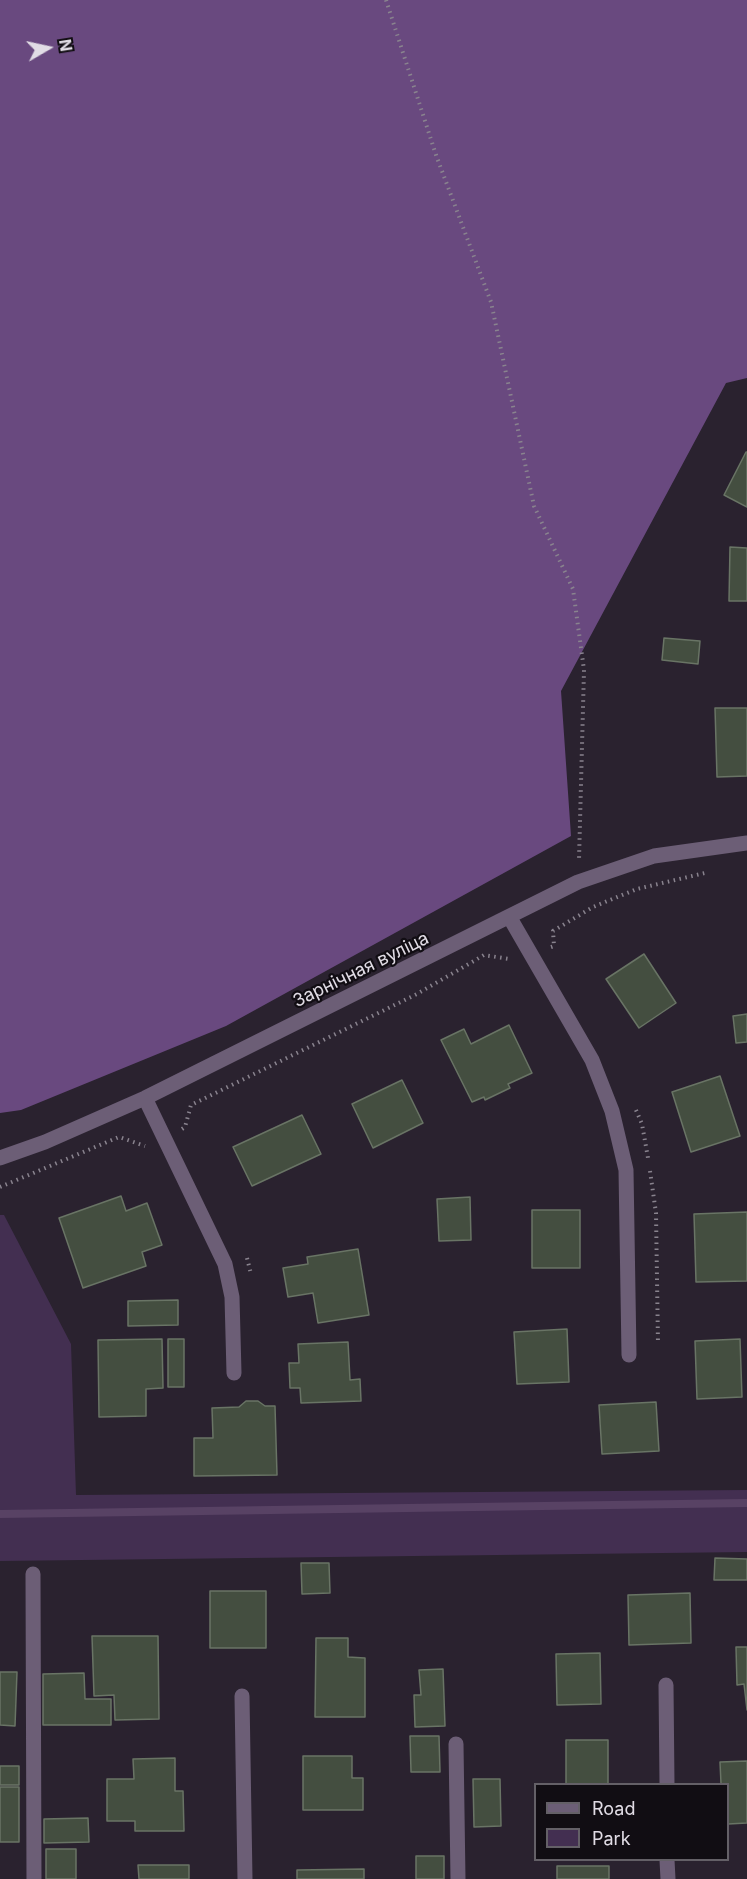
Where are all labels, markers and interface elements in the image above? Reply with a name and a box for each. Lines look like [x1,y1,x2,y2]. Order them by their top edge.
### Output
north arrow [18,18,78,78]
text: N [55,38,77,53]
street label: Зарнічная вуліца [290,928,432,1012]
legend [534,1783,729,1861]
text: Road [592,1798,635,1819]
text: Park [592,1828,631,1849]

